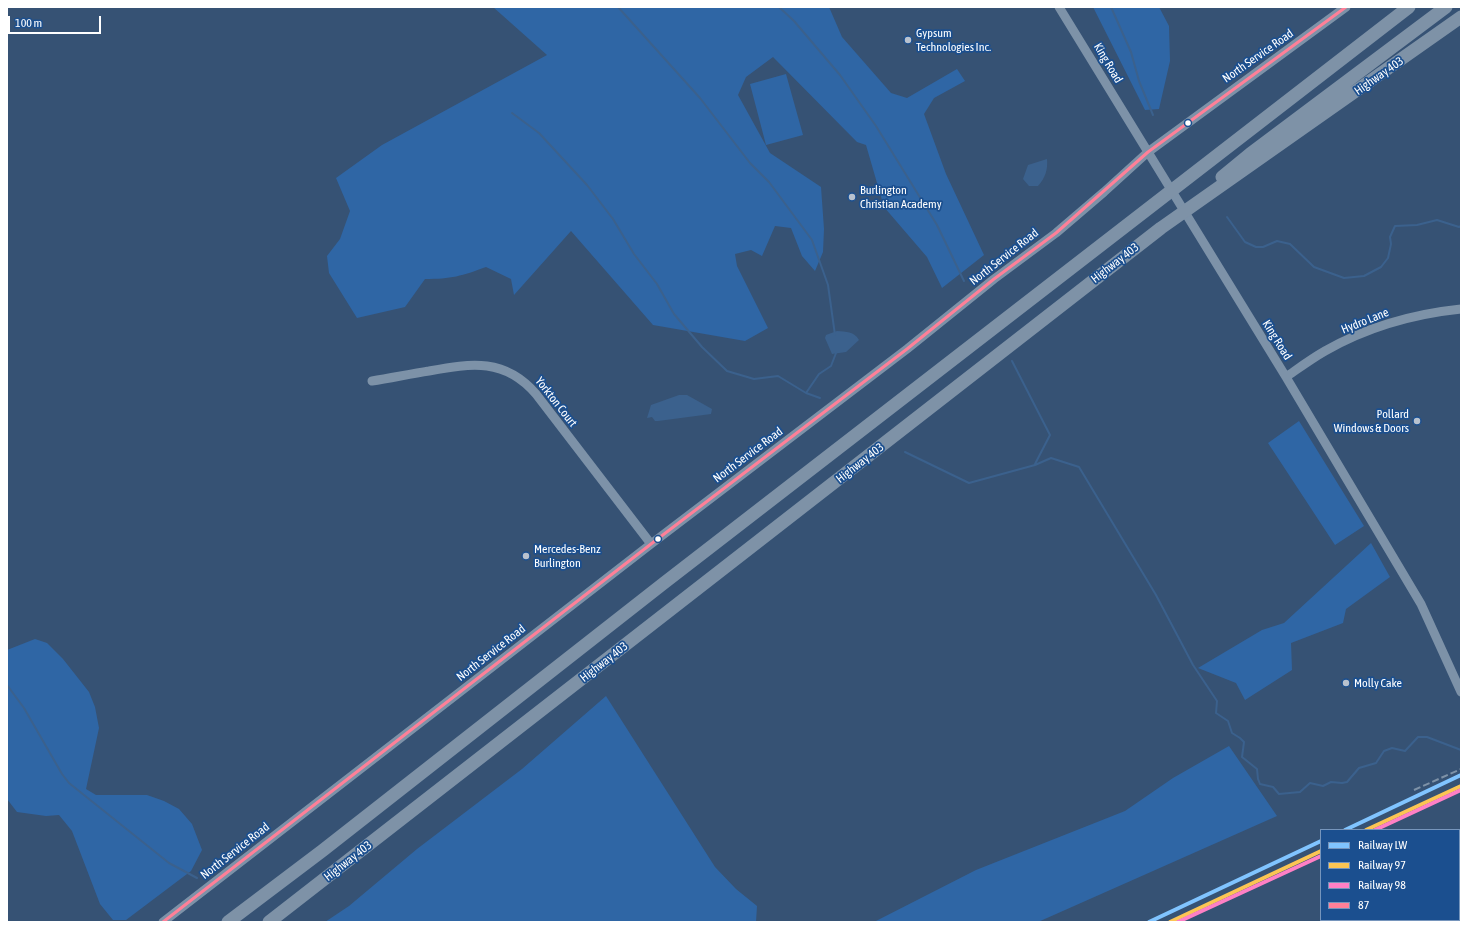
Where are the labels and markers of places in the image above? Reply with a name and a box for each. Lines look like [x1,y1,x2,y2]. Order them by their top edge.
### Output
place label: Gypsum Technologies Inc. [916,26,991,54]
marker: Gypsum Technologies Inc. [903,35,913,45]
unlabelled marker [1183,118,1193,128]
place label: Burlington Christian Academy [860,183,942,211]
marker: Burlington Christian Academy [847,192,857,202]
place label: Pollard Windows & Doors [1334,407,1409,435]
marker: Pollard Windows & Doors [1412,416,1422,426]
unlabelled marker [653,534,663,544]
place label: Mercedes-Benz Burlington [534,542,601,570]
marker: Mercedes-Benz Burlington [521,551,531,561]
place label: Molly Cake [1354,676,1402,690]
marker: Molly Cake [1341,678,1351,688]

